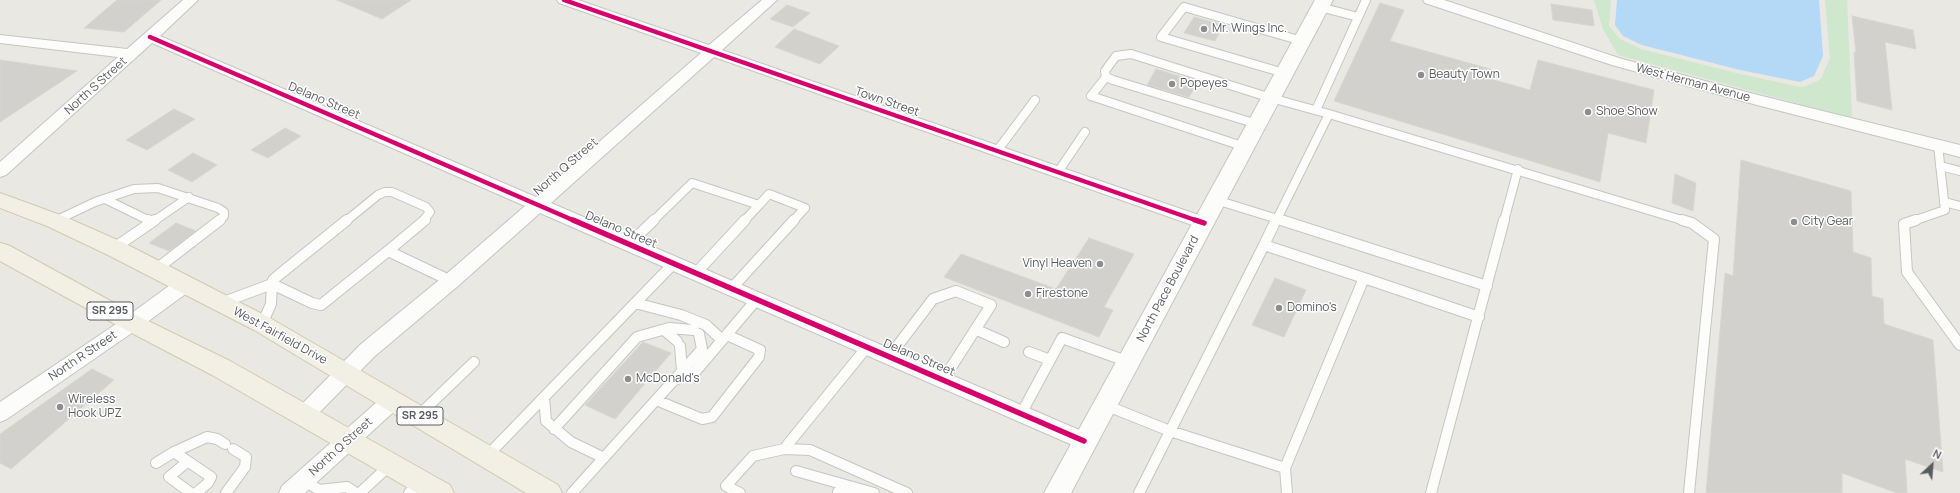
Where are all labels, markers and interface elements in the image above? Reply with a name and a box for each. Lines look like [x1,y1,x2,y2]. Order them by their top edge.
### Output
place label: Mr. Wings Inc. [1212,22,1287,36]
marker: Mr. Wings Inc. [1199,24,1209,34]
street label: North S Street [62,54,130,118]
street label: West Herman Avenue [1634,61,1752,105]
place label: Beauty Town [1429,68,1500,82]
marker: Beauty Town [1416,70,1426,80]
place label: Popeyes [1180,77,1228,91]
street label: Delano Street [286,79,362,123]
marker: Popeyes [1167,79,1177,89]
street label: Town Street [853,84,921,120]
place label: Shoe Show [1596,105,1658,119]
marker: Shoe Show [1583,107,1593,117]
street label: North Q Street [531,135,601,199]
street label: Delano Street [583,208,659,252]
place label: City Gear [1802,215,1853,229]
marker: City Gear [1789,217,1799,227]
street label: North Pace Boulevard [1134,233,1202,345]
place label: Vinyl Heaven [1022,257,1092,271]
marker: Vinyl Heaven [1095,259,1105,269]
place label: Firestone [1036,287,1088,301]
marker: Firestone [1023,289,1033,299]
place label: Domino's [1287,301,1337,315]
road number: SR 295 [87,302,133,320]
marker: Domino's [1274,303,1284,313]
street label: West Fairfield Drive [230,304,330,368]
street label: North R Street [46,328,120,384]
street label: Delano Street [881,336,957,380]
place label: McDonald's [636,372,699,386]
marker: McDonald's [623,374,633,384]
place label: Wireless Hook UPZ [68,393,122,421]
marker: Wireless Hook UPZ [55,402,65,412]
road number: SR 295 [397,407,443,425]
street label: North Q Street [306,415,376,479]
north arrow [1912,445,1952,485]
text: N [1931,445,1944,462]

